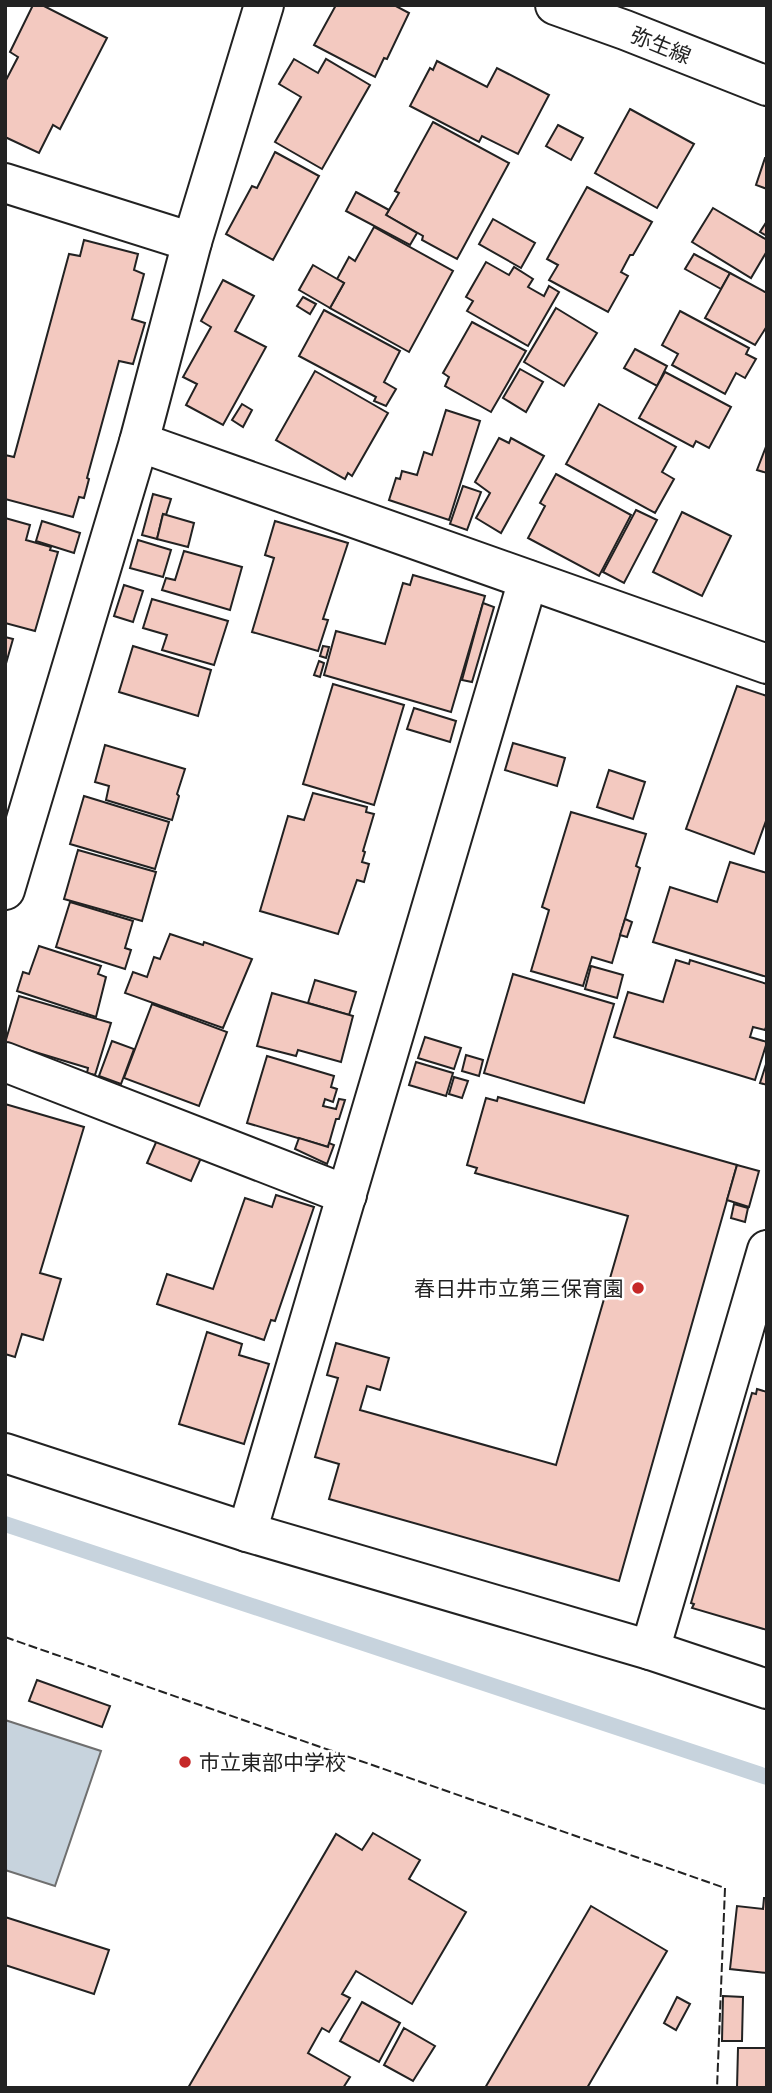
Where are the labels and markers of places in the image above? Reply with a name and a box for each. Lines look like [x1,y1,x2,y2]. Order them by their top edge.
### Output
place label: 春日井市立第三保育園 [414,1274,624,1302]
marker: 春日井市立第三保育園 [630,1280,646,1296]
place label: 市立東部中学校 [199,1748,346,1776]
marker: 市立東部中学校 [177,1754,193,1770]

